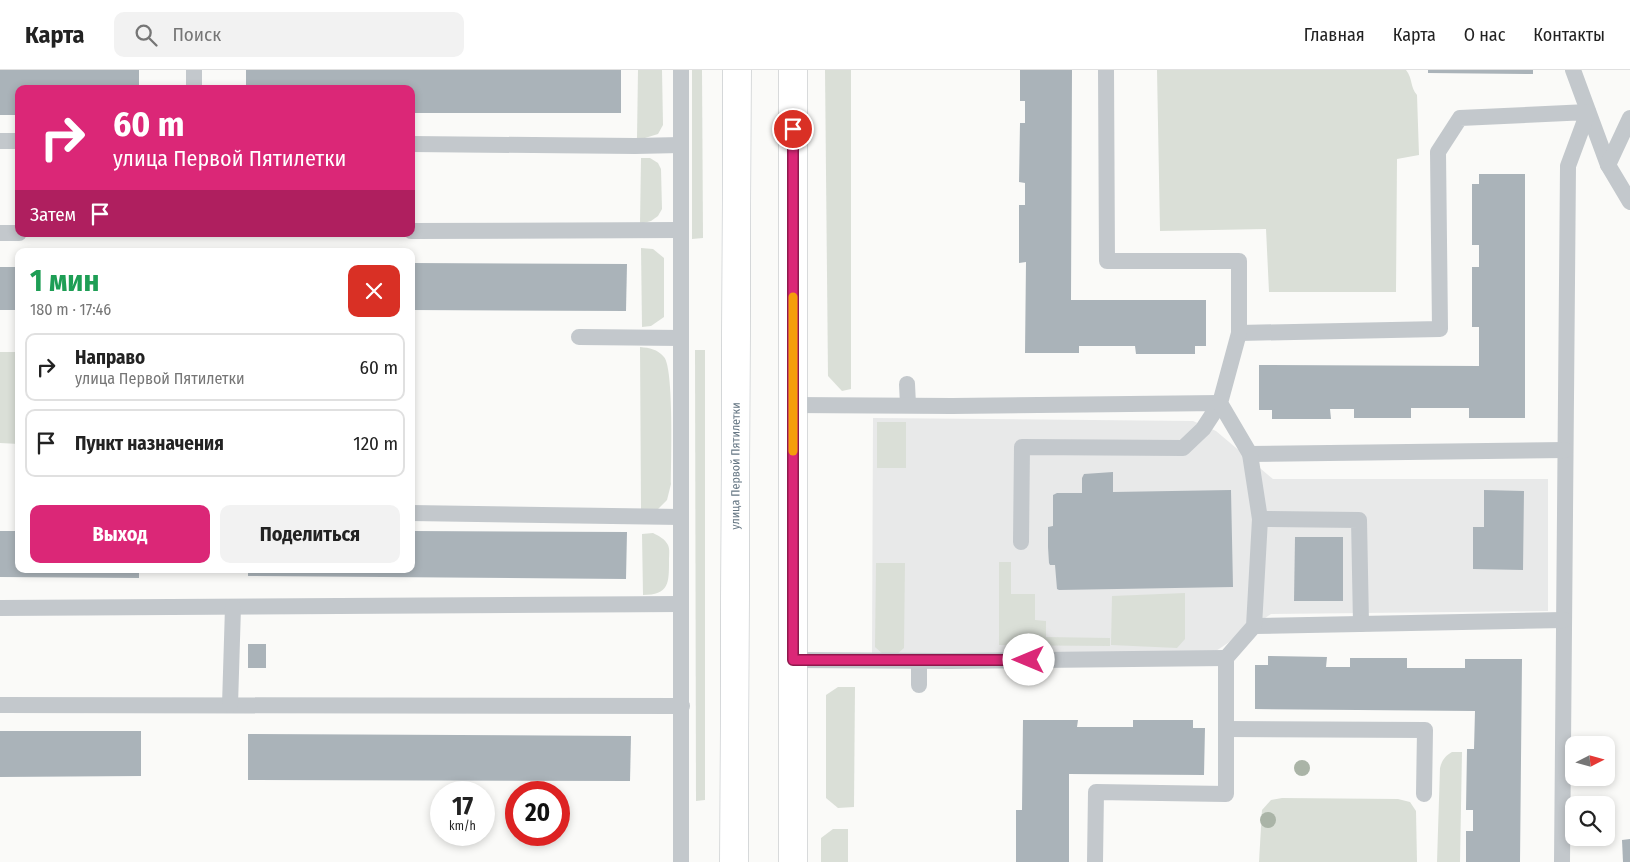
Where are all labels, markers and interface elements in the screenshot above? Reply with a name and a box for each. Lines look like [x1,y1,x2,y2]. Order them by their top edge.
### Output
search box [114,12,464,57]
text: Карта [25,21,84,49]
icon: search [132,21,160,49]
text: Поиск [172,23,221,46]
text: Главная [1304,24,1365,46]
text: Карта [1393,24,1436,46]
text: О нас [1464,24,1505,46]
text: Контакты [1533,24,1605,46]
text: 60 m [113,103,184,145]
icon: right [30,105,95,170]
pin [772,108,814,150]
icon: arrive [779,115,807,143]
text: улица Первой Пятилетки [113,145,346,172]
icon: arrive [86,200,114,228]
text: Затем [30,203,76,226]
text: 1 мин [30,263,99,299]
button: close [348,265,400,317]
text: 180 m · 17:46 [30,300,111,319]
text: Направо [75,346,145,369]
icon: right [32,353,60,381]
text: 60 m [360,356,398,379]
text: улица Первой Пятилетки [75,369,245,388]
street label: улица Первой Пятилетки [728,402,743,530]
icon: arrive [32,429,60,457]
text: Пункт назначения [75,432,224,455]
text: 120 m [353,432,398,455]
button: Выход [30,505,210,563]
button: Поделиться [220,505,400,563]
position arrow [1002,633,1054,685]
north arrow [1565,736,1615,786]
map controls [1565,736,1615,846]
speed limit sign: 20 [505,781,570,846]
text: 17 [452,792,473,822]
button: search [1565,796,1615,846]
text: km/h [449,819,476,833]

